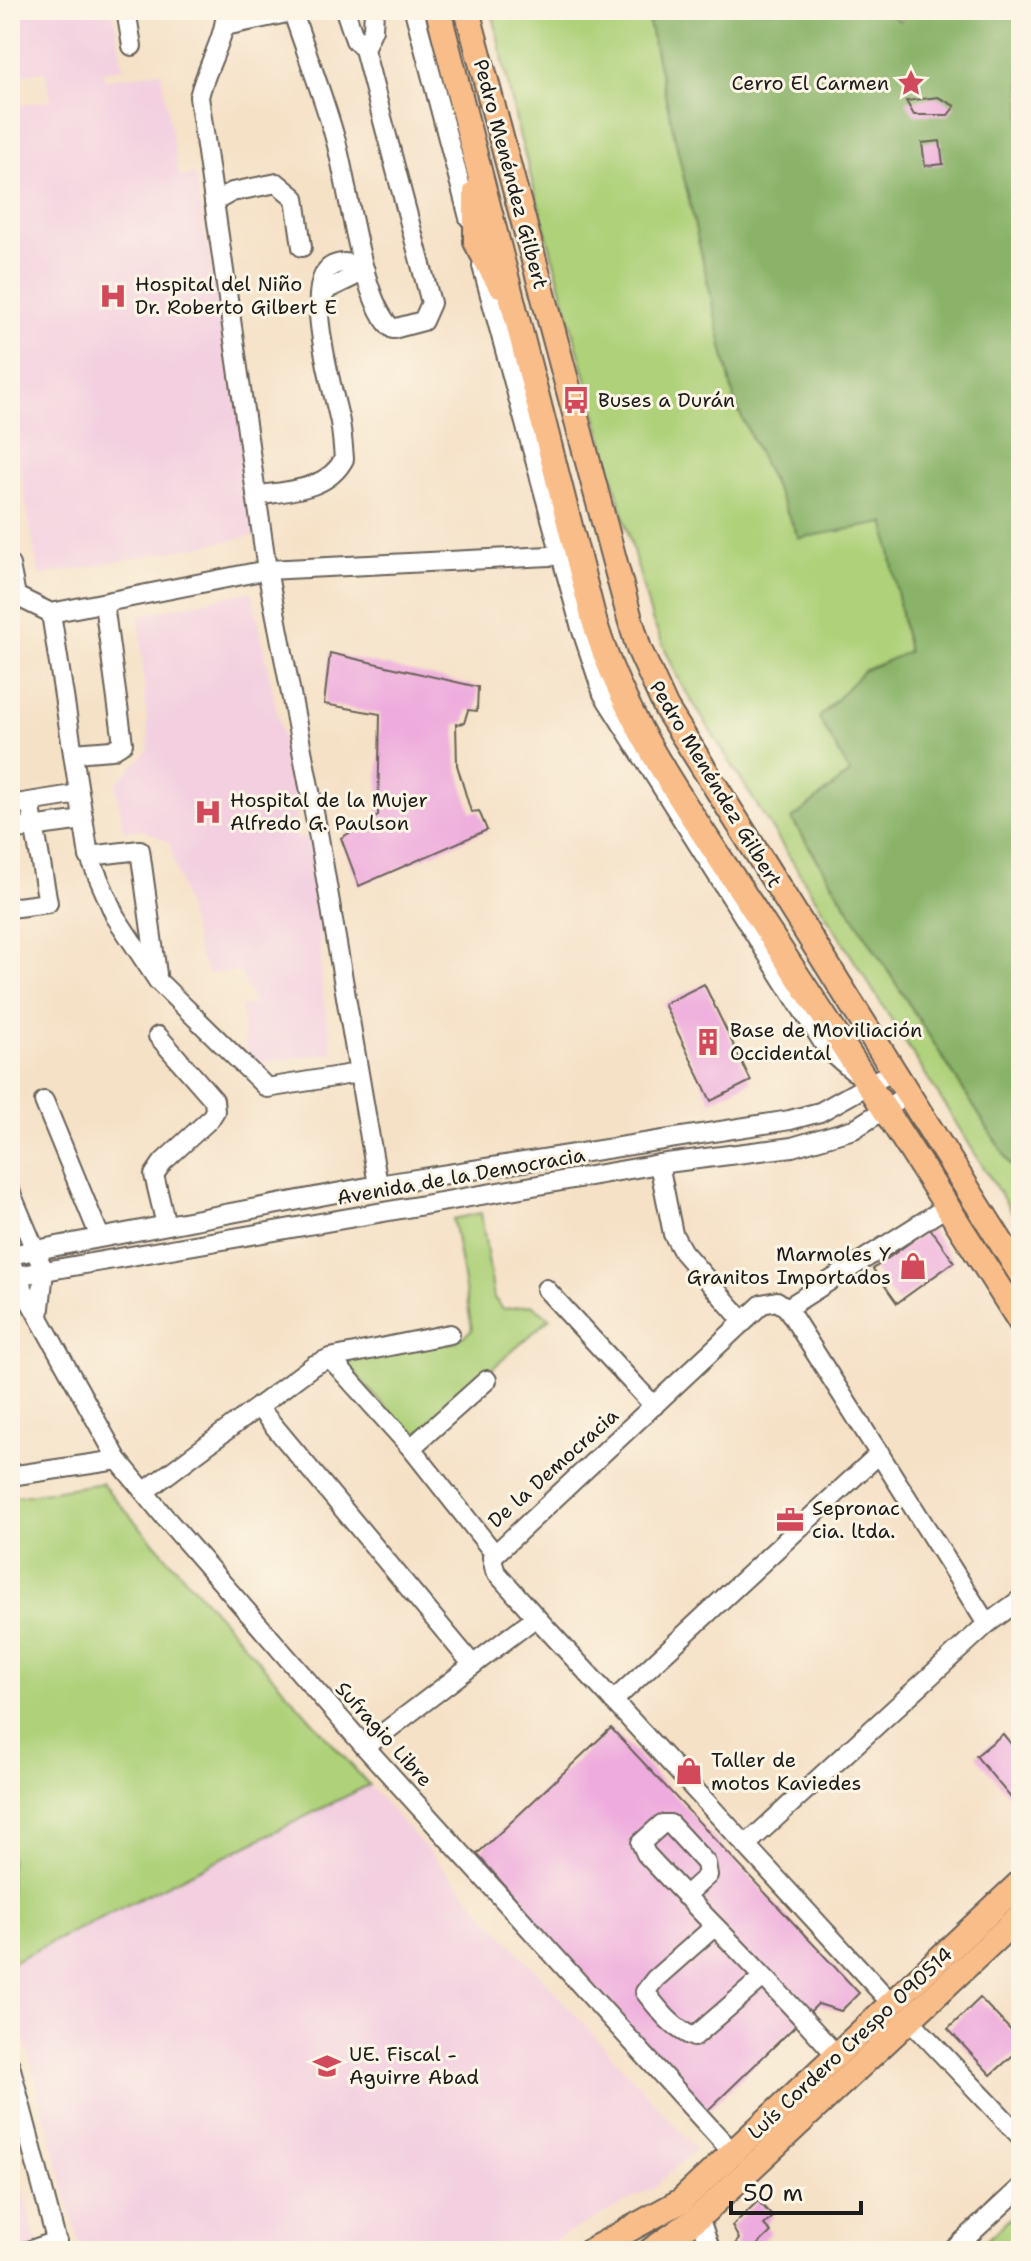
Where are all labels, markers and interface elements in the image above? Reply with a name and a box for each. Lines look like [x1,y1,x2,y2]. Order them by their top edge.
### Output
street label: Pedro Menéndez Gilbert [468,56,554,292]
place icon: Cerro El Carmen [896,68,926,98]
place label: Cerro El Carmen [731,70,889,96]
place label: Hospital del Niño Dr. Roberto Gilbert E [135,271,337,320]
hospital icon: Hospital del Niño Dr. Roberto Gilbert E [98,281,128,311]
bus stop icon: Buses a Durán [561,385,591,415]
place label: Buses a Durán [598,387,735,413]
street label: Pedro Menéndez Gilbert [644,676,788,892]
place label: Hospital de la Mujer Alfredo G. Paulson [230,787,428,836]
hospital icon: Hospital de la Mujer Alfredo G. Paulson [193,797,223,827]
place label: Base de Moviliación Occidental [730,1017,922,1066]
building icon: Base de Moviliación Occidental [693,1027,723,1057]
street label: Avenida de la Democracia [335,1141,588,1211]
place label: Marmoles Y Granitos Importados [687,1241,891,1290]
shop icon: Marmoles Y Granitos Importados [898,1251,928,1281]
street label: De la Democracia [482,1402,624,1533]
place label: Sepronac cia. ltda. [812,1495,900,1544]
office icon: Sepronac cia. ltda. [775,1505,805,1535]
street label: Sufragio Libre [330,1676,438,1792]
place label: Taller de motos Kaviedes [711,1747,861,1796]
shop icon: Taller de motos Kaviedes [674,1756,704,1786]
street label: Luís Cordero Crespo 090514 [742,1941,958,2145]
place label: UE. Fiscal - Aguirre Abad [349,2041,479,2090]
school or university icon: UE. Fiscal - Aguirre Abad [312,2051,342,2081]
scale bar [731,2165,861,2215]
text: 50 m [743,2177,803,2209]

